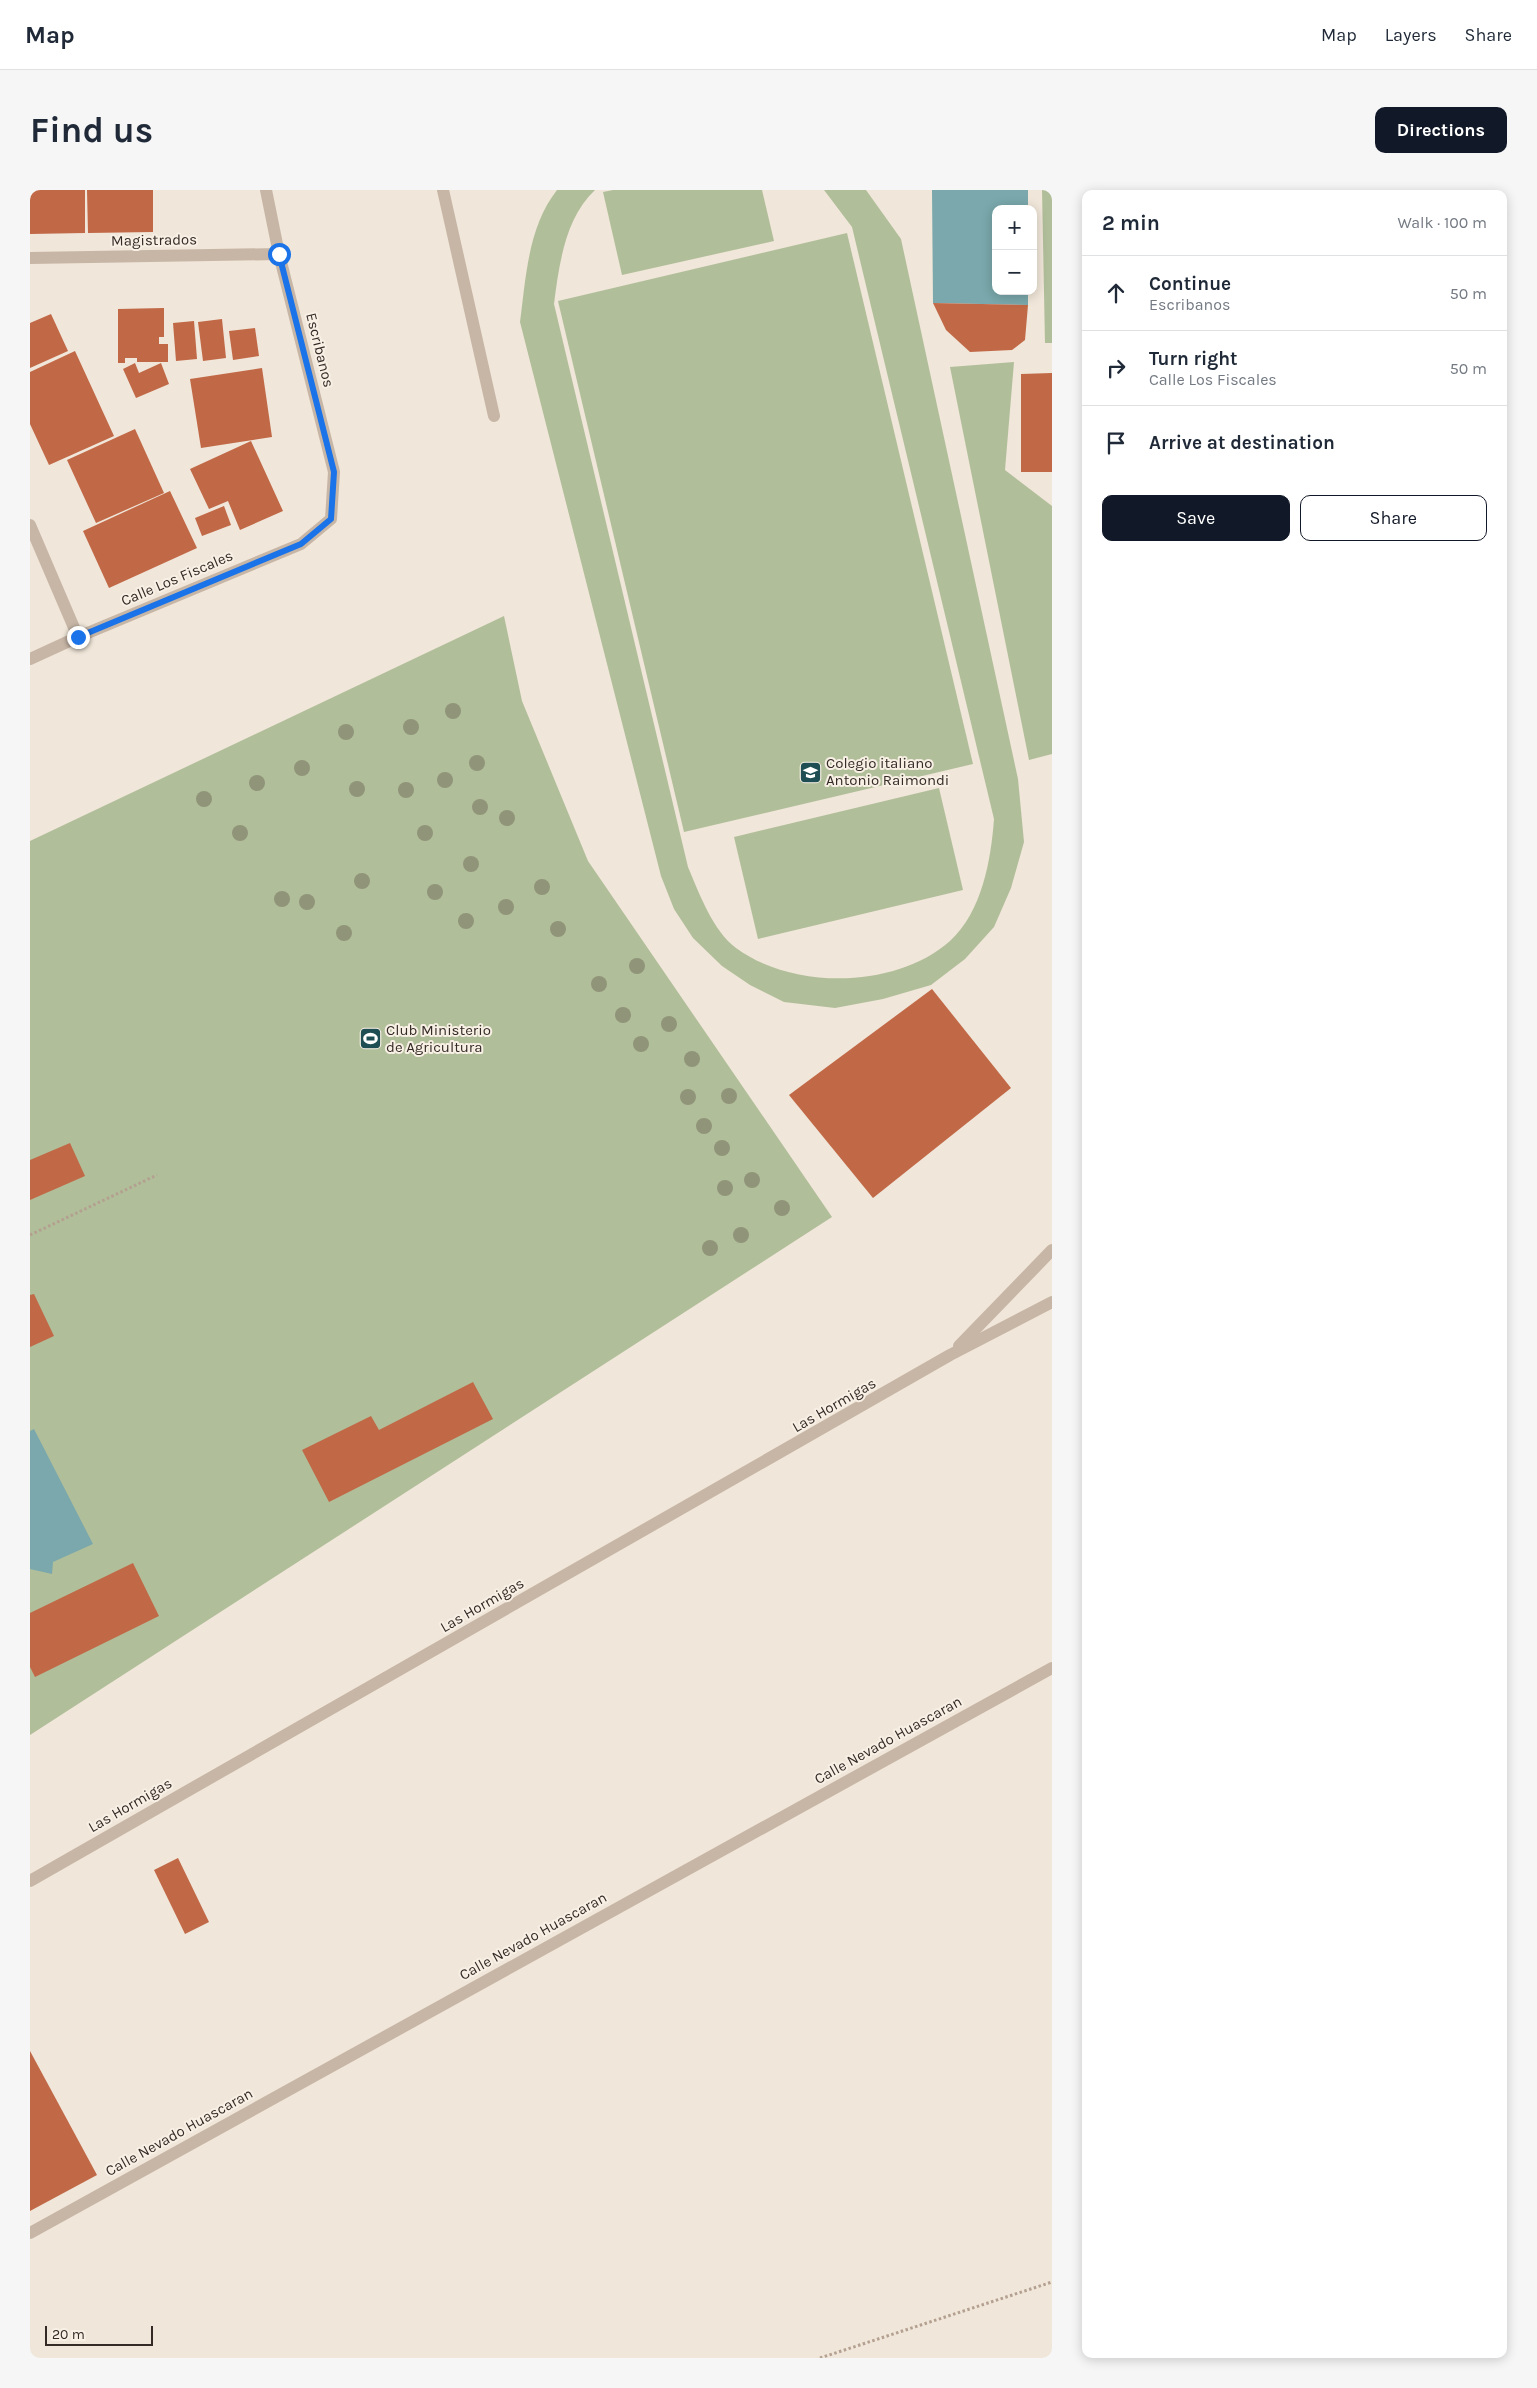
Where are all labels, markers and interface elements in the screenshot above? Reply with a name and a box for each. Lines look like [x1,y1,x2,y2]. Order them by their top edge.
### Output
text: Map [25,21,75,49]
text: Map [1321,24,1357,46]
text: Layers [1385,24,1437,46]
text: Share [1465,24,1512,46]
button: Directions [1375,107,1507,153]
text: Find us [30,110,153,151]
map controls [992,205,1037,295]
button: + [992,205,1037,250]
text: 2 min [1102,211,1160,235]
text: Walk · 100 m [1397,213,1487,232]
street label: Magistrados [111,230,197,250]
route start [268,243,291,266]
button: − [992,250,1037,295]
text: Continue [1149,273,1231,295]
icon: ahead [1102,279,1130,307]
text: 50 m [1450,284,1487,303]
text: Escribanos [1149,295,1230,314]
street label: Escribanos [302,311,338,389]
text: Turn right [1149,348,1238,370]
icon: right [1102,354,1130,382]
text: 50 m [1450,359,1487,378]
text: Calle Los Fiscales [1149,370,1277,389]
icon: arrive [1102,429,1130,457]
text: Arrive at destination [1149,432,1335,454]
button: Save [1102,495,1290,541]
button: Share [1300,495,1487,541]
street label: Calle Los Fiscales [118,546,236,610]
route end [67,626,90,649]
place label: Colegio italiano Antonio Raimondi [826,754,949,789]
school or university icon: Colegio italiano Antonio Raimondi [798,760,822,784]
place label: Club Ministerio de Agricultura [386,1021,491,1056]
sports icon: Club Ministerio de Agricultura [358,1027,382,1051]
street label: Las Hormigas [789,1374,879,1436]
street label: Las Hormigas [437,1574,527,1636]
street label: Calle Nevado Huascaran [811,1692,965,1788]
street label: Las Hormigas [85,1774,175,1836]
street label: Calle Nevado Huascaran [456,1888,610,1984]
street label: Calle Nevado Huascaran [102,2084,256,2180]
scale bar [45,2323,152,2346]
text: 20 m [52,2326,85,2343]

